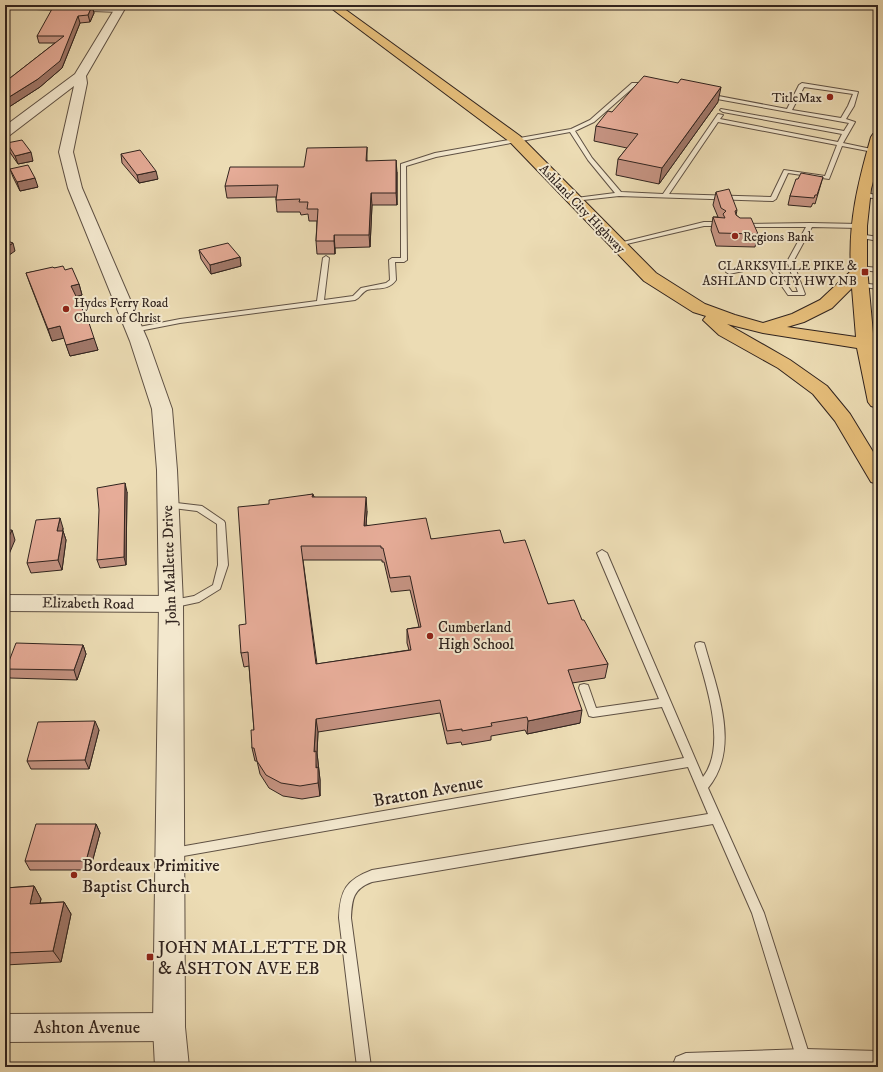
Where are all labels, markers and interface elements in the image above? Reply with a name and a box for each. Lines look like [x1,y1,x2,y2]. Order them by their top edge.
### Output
place label: TitleMax [772,90,823,106]
marker: TitleMax [825,92,835,102]
street label: Ashland City Highway [536,161,629,257]
place label: Regions Bank [743,229,814,245]
marker: Regions Bank [730,231,740,241]
place label: CLARKSVILLE PIKE & ASHLAND CITY HWY NB [702,258,857,289]
marker: CLARKSVILLE PIKE & ASHLAND CITY HWY NB [860,267,870,277]
place label: Hydes Ferry Road Church of Christ [74,295,169,326]
marker: Hydes Ferry Road Church of Christ [61,304,71,314]
street label: John Mallette Drive [158,505,181,627]
street label: Elizabeth Road [42,593,135,614]
place label: Cumberland High School [438,618,515,654]
marker: Cumberland High School [425,631,435,641]
street label: Bratton Avenue [372,772,485,812]
place label: Bordeaux Primitive Baptist Church [82,855,220,898]
marker: Bordeaux Primitive Baptist Church [69,870,79,880]
place label: JOHN MALLETTE DR & ASHTON AVE EB [156,937,347,980]
marker: JOHN MALLETTE DR & ASHTON AVE EB [145,952,155,962]
street label: Ashton Avenue [34,1017,140,1039]

